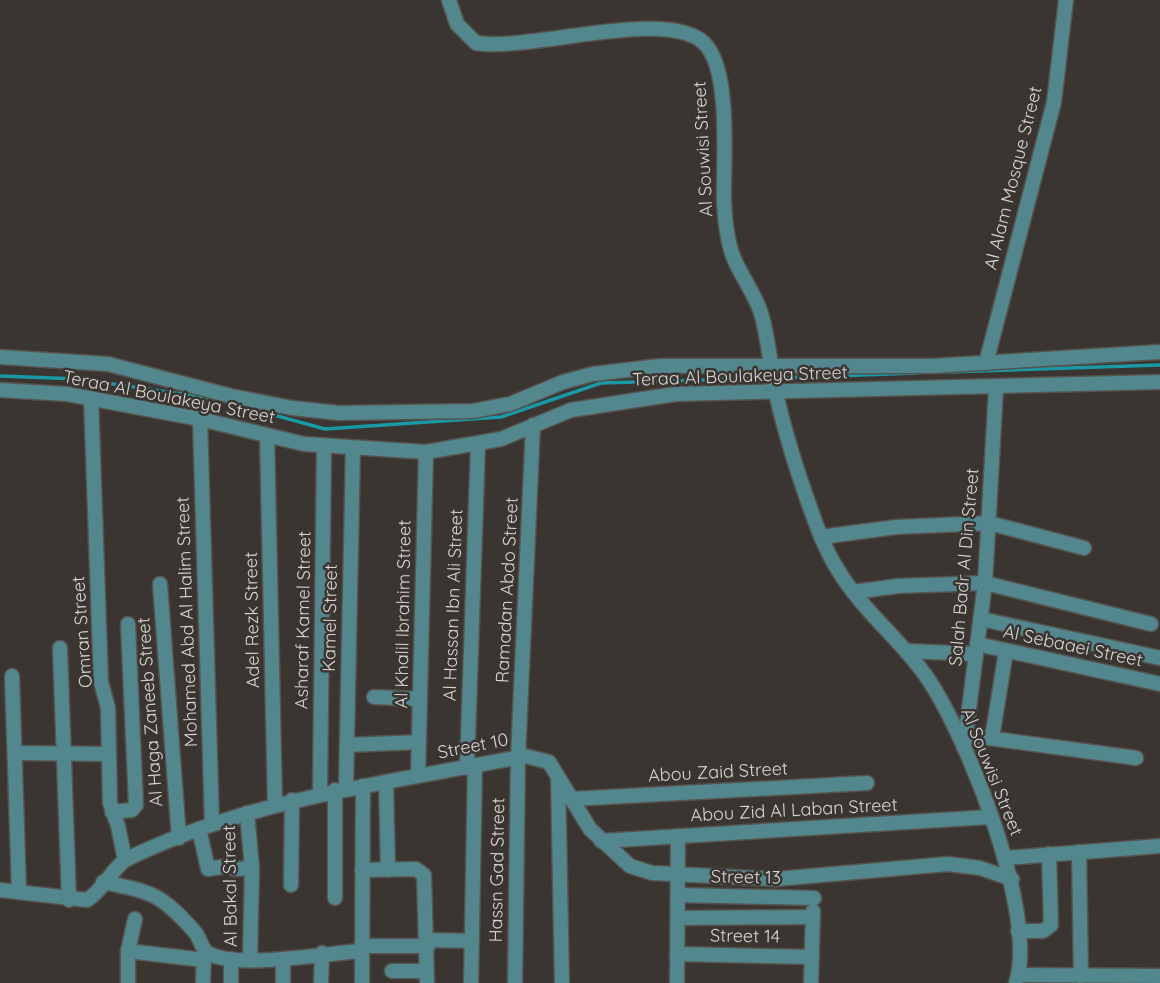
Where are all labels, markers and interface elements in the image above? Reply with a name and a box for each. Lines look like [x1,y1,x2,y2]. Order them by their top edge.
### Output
street label: Al Souwisi Street [687,81,718,217]
street label: Al Alam Mosque Street [979,84,1046,272]
street label: Teraa Al Boulakeya Street [632,360,848,391]
street label: Teraa Al Boulakeya Street [61,365,277,428]
street label: Salah Badr Al Din Street [943,467,984,667]
street label: Mohamed Abd Al Halim Street [171,496,202,748]
street label: Ramadan Abdo Street [490,497,523,683]
street label: Al Hassan Ibn Ali Street [438,508,467,701]
street label: Al Khalil Ibrahim Street [389,519,416,709]
street label: Asharaf Kamel Street [289,531,316,709]
street label: Adel Rezk Street [239,552,264,688]
street label: Kamel Street [317,564,342,672]
street label: Omran Street [66,575,97,689]
street label: Al Haga Zaneeb Street [131,617,168,808]
street label: Al Sebaaei Street [1001,619,1145,672]
street label: Al Souwisi Street [956,705,1029,839]
street label: Street 10 [436,727,510,764]
street label: Abou Zaid Street [647,756,788,787]
street label: Abou Zid Al Laban Street [690,793,898,826]
street label: Hassn Gad Street [484,797,509,943]
street label: Al Bakal Street [217,825,242,947]
street label: Street 13 [711,864,781,889]
street label: Street 14 [710,923,780,948]

